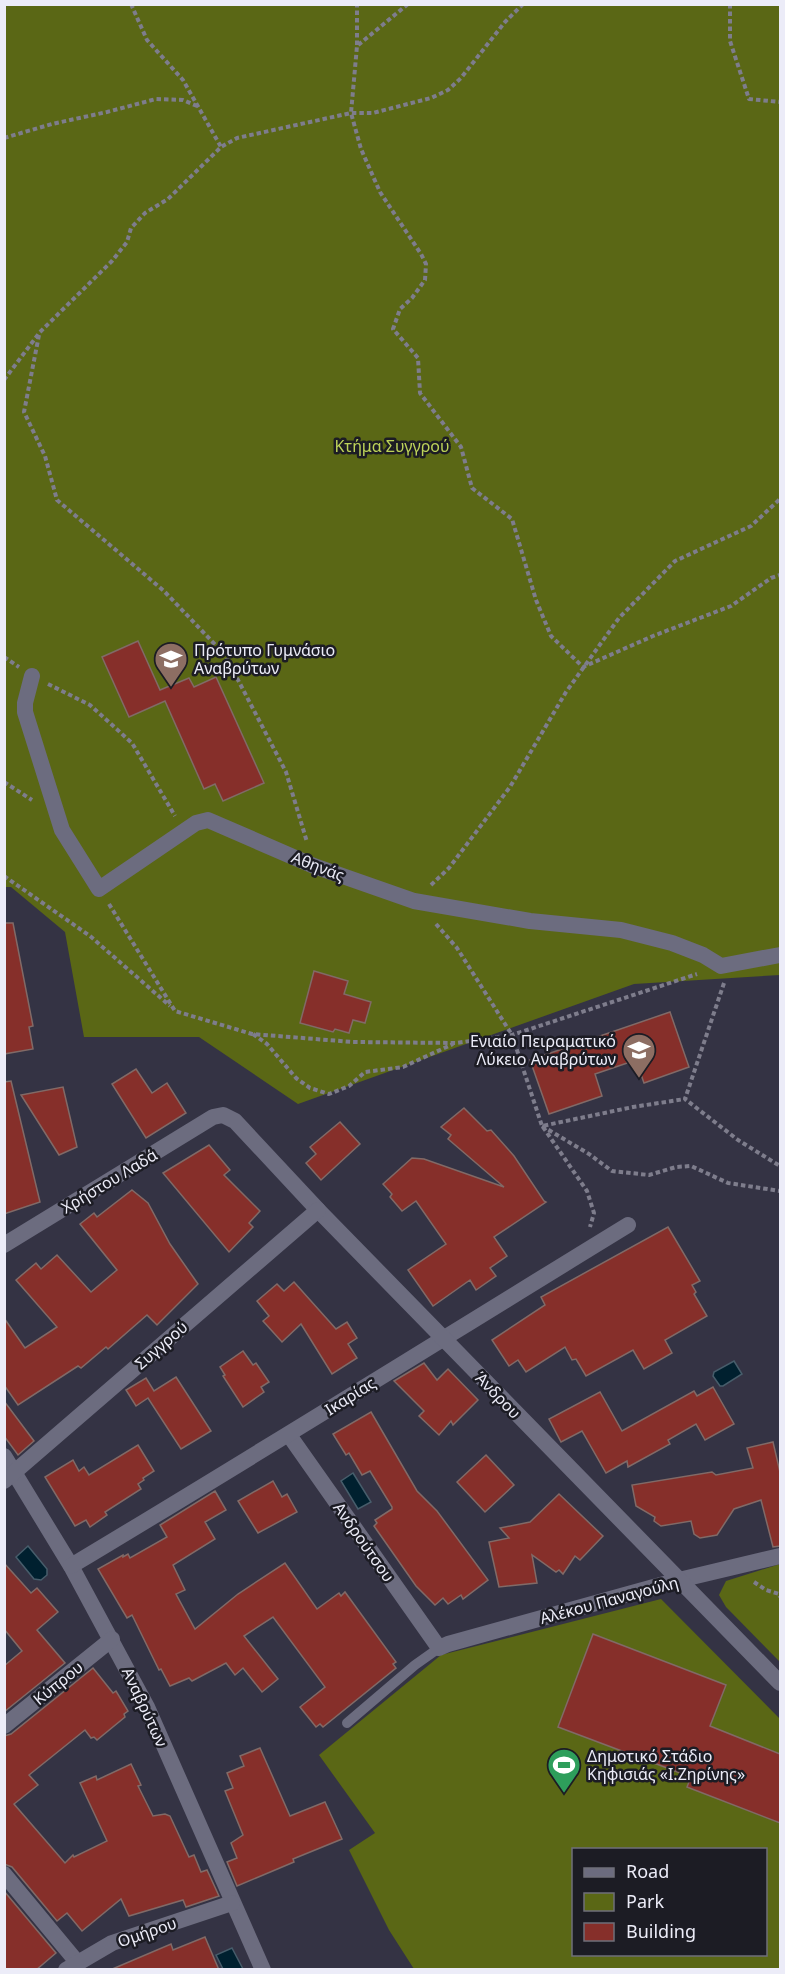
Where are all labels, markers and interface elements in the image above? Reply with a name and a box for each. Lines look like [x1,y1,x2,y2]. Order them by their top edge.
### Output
park label: Κτήμα Συγγρού [334,435,450,457]
place label: Πρότυπο Γυμνάσιο Αναβρύτων [194,639,335,679]
school or university icon: Πρότυπο Γυμνάσιο Αναβρύτων [153,641,189,688]
street label: Αθηνάς [288,846,348,886]
place label: Ενιαίο Πειραματικό Λύκειο Αναβρύτων [470,1030,616,1070]
school or university icon: Ενιαίο Πειραματικό Λύκειο Αναβρύτων [621,1032,657,1079]
street label: Χρήστου Λαδά [57,1144,161,1218]
street label: Συγγρού [130,1316,192,1374]
street label: Άνδρου [470,1367,526,1423]
street label: Ικαρίας [320,1372,380,1420]
street label: Ανδρούτσου [328,1498,400,1586]
street label: Αλέκου Παναγούλη [537,1571,681,1629]
street label: Κύπρου [28,1656,88,1710]
street label: Αναβρύτων [117,1664,173,1750]
place label: Δημοτικό Στάδιο Κηφισιάς «Ι.Ζηρίνης» [587,1745,745,1785]
sports icon: Δημοτικό Στάδιο Κηφισιάς «Ι.Ζηρίνης» [546,1747,582,1794]
legend [572,1848,767,1956]
text: Road [626,1859,669,1883]
text: Park [626,1889,664,1913]
street label: Ομήρου [115,1912,179,1952]
text: Building [626,1919,696,1943]

